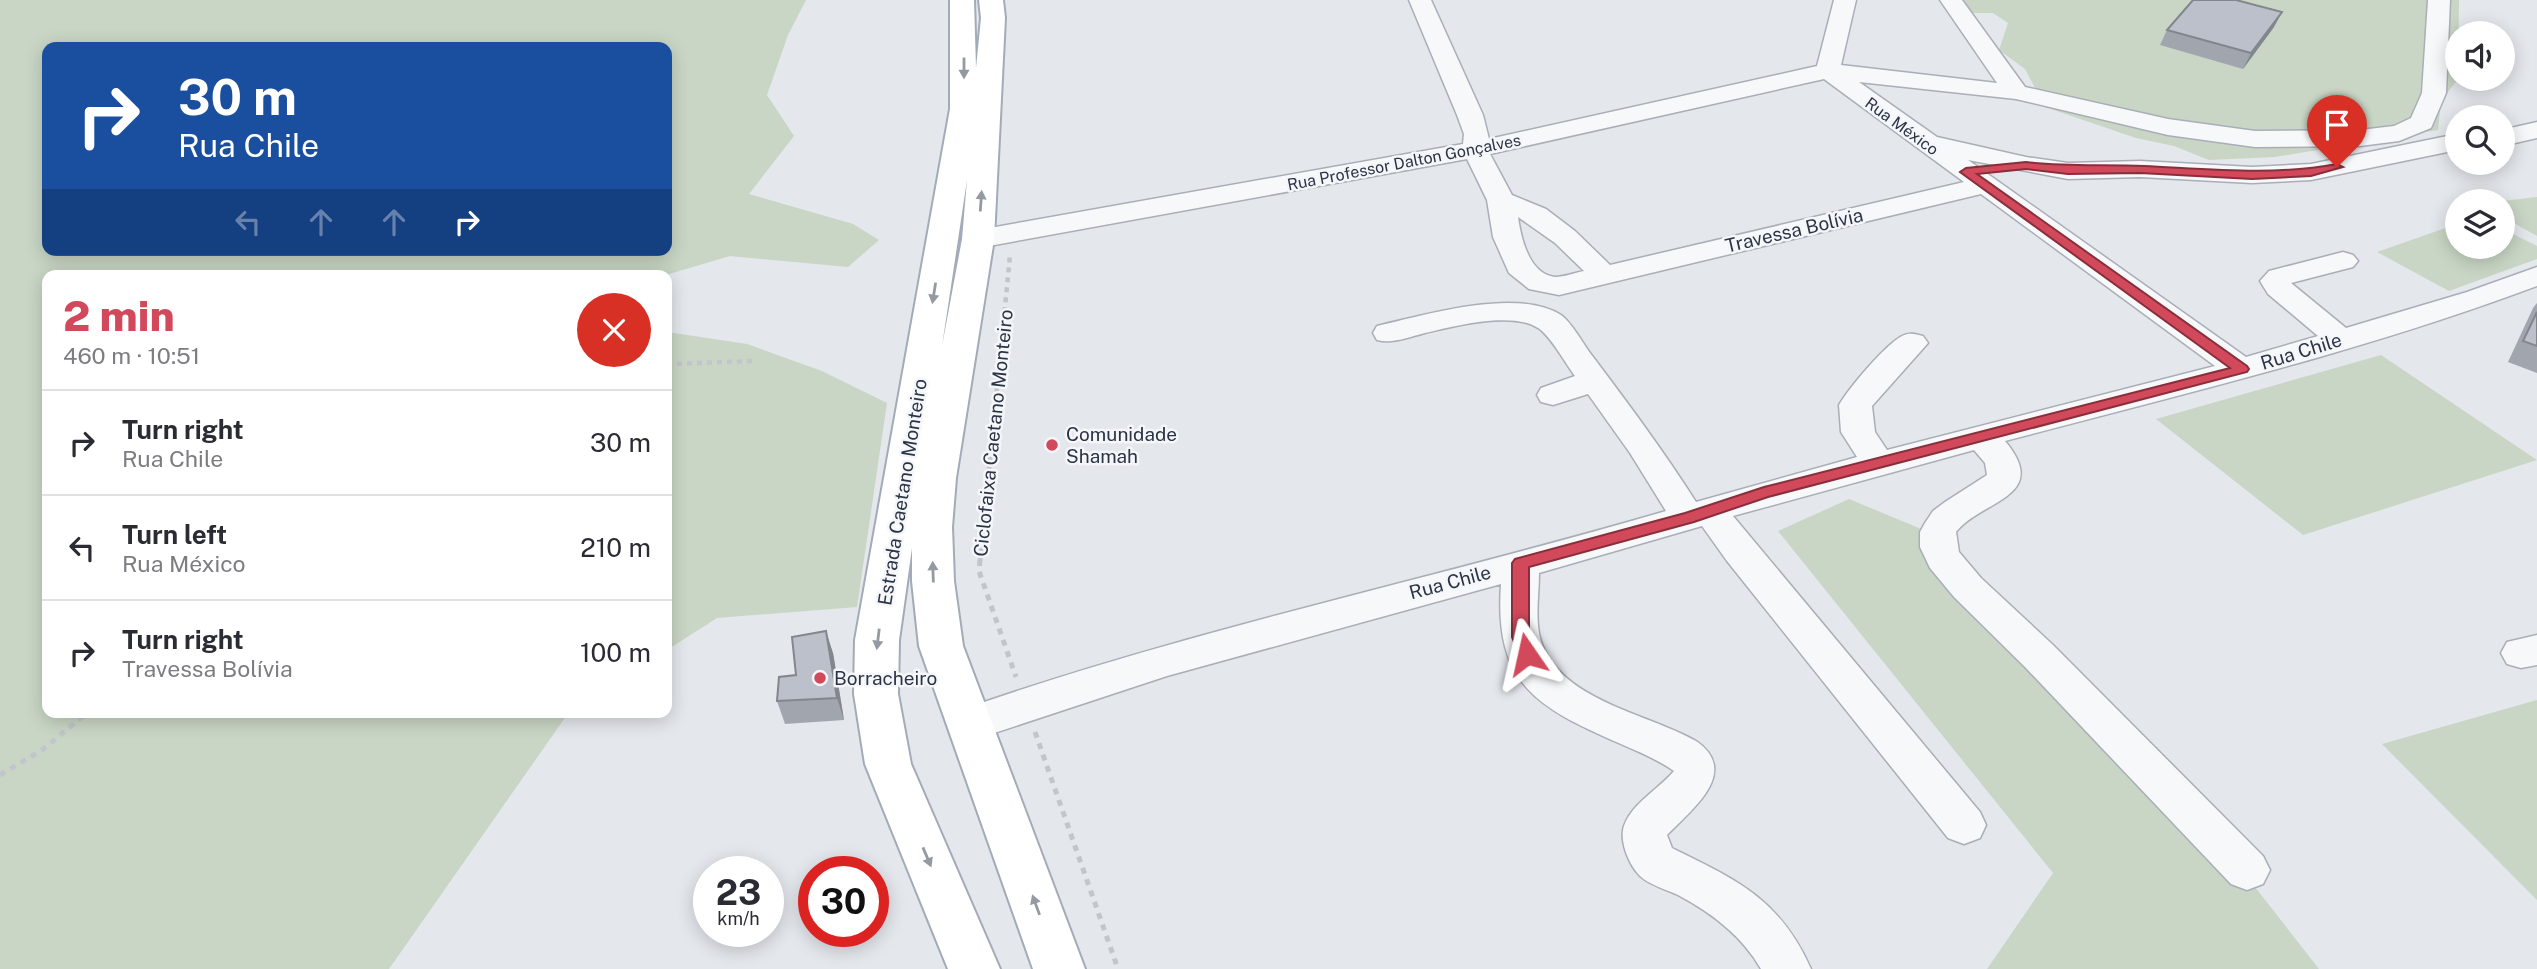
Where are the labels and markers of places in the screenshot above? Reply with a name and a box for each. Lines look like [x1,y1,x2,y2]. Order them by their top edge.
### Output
pin [2307,95,2367,167]
place label: Comunidade Shamah [1066,423,1177,467]
marker: Comunidade Shamah [1044,437,1060,453]
place label: Borracheiro [834,667,937,689]
marker: Borracheiro [812,670,828,686]

